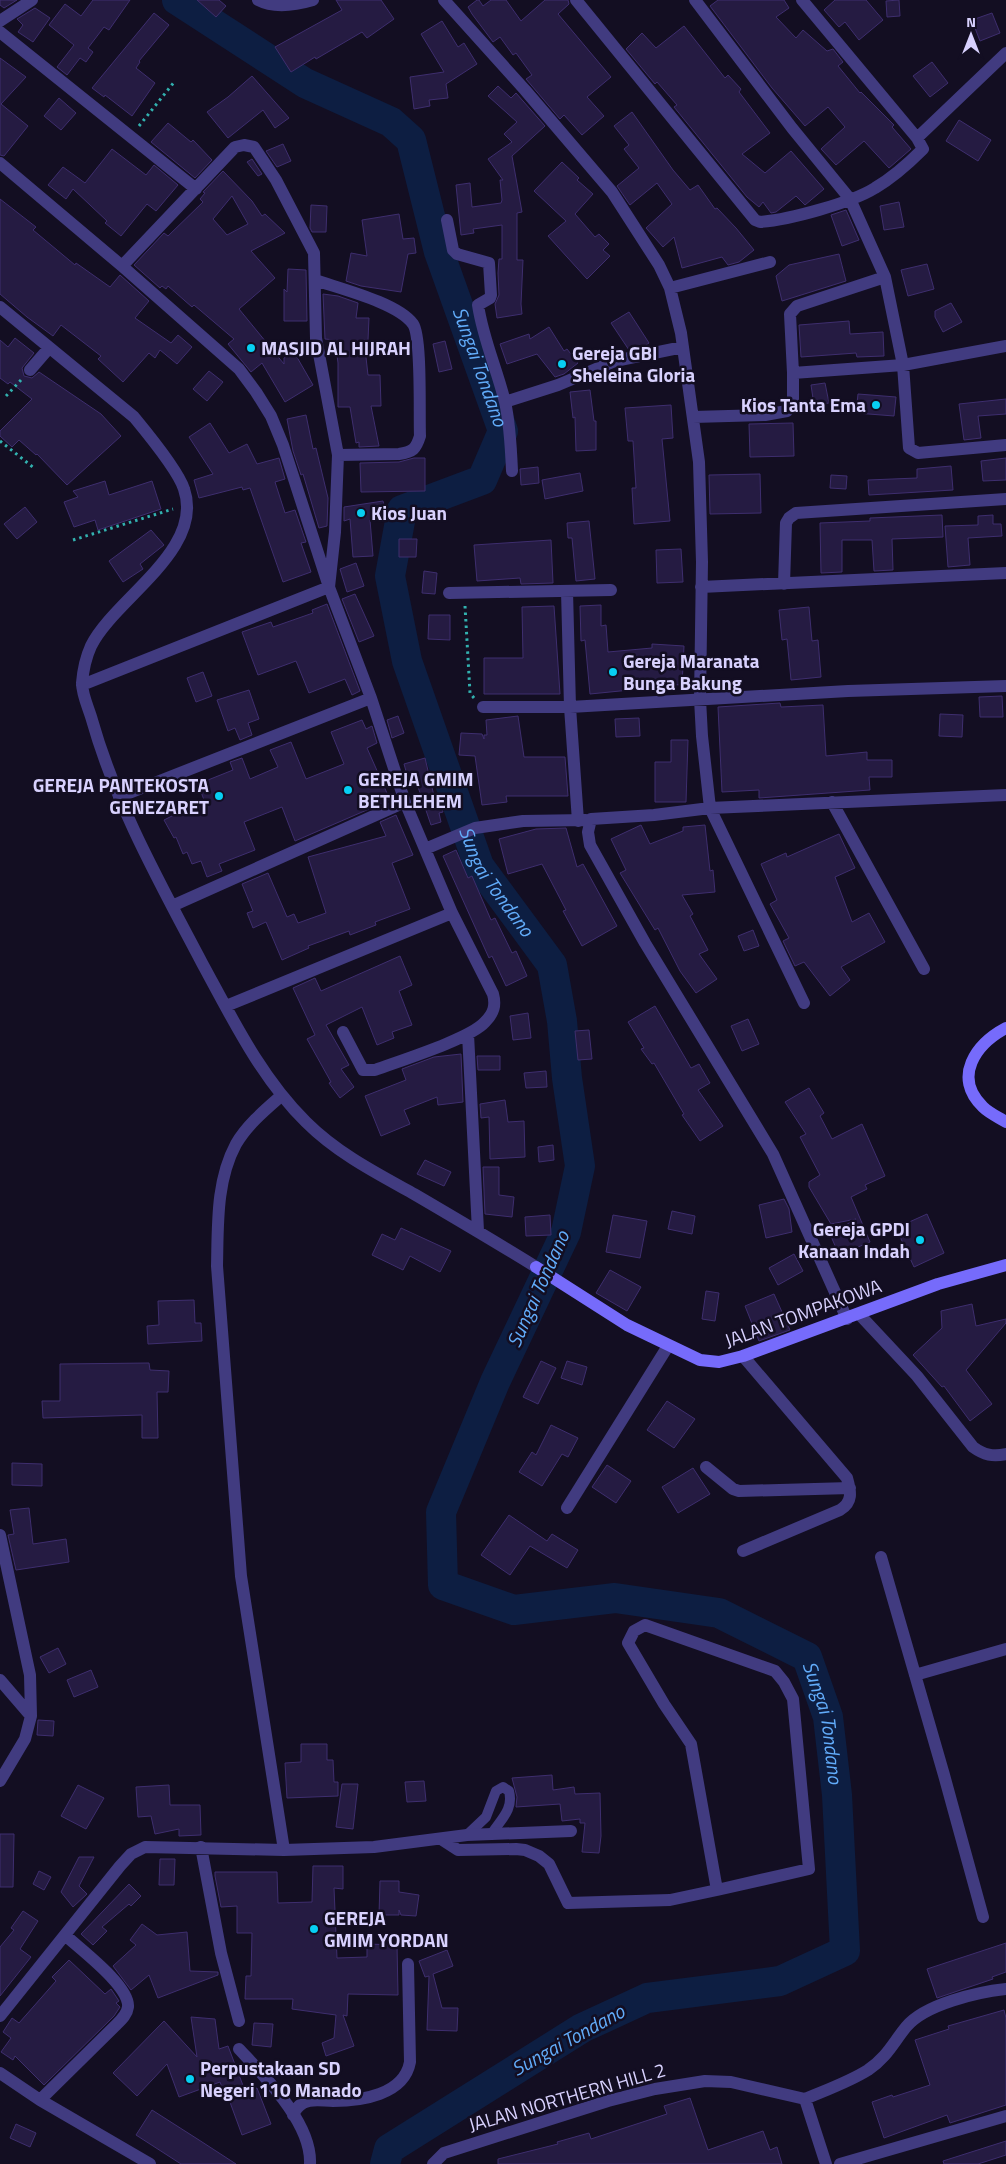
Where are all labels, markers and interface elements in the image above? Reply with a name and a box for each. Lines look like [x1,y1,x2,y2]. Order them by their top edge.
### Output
north arrow [946,10,996,60]
text: N [966,11,976,32]
water label: Sungai Tondano [445,302,517,432]
place label: MASJID AL HIJRAH [261,333,411,362]
place label: Gereja GBI Sheleina Gloria [572,338,695,389]
marker: MASJID AL HIJRAH [245,342,257,354]
marker: Gereja GBI Sheleina Gloria [556,358,568,370]
place label: Kios Tanta Ema [741,390,866,419]
marker: Kios Tanta Ema [870,399,882,411]
place label: Kios Juan [371,498,447,527]
marker: Kios Juan [355,507,367,519]
place label: Gereja Maranata Bunga Bakung [623,646,760,697]
marker: Gereja Maranata Bunga Bakung [607,666,619,678]
place label: GEREJA GMIM BETHLEHEM [358,764,473,815]
place label: GEREJA PANTEKOSTA GENEZARET [33,770,210,821]
marker: GEREJA GMIM BETHLEHEM [342,784,354,796]
marker: GEREJA PANTEKOSTA GENEZARET [213,790,225,802]
water label: Sungai Tondano [451,822,543,944]
place label: Gereja GPDI Kanaan Indah [798,1214,910,1265]
water label: Sungai Tondano [498,1224,578,1352]
marker: Gereja GPDI Kanaan Indah [914,1234,926,1246]
street label: JALAN TOMPAKOWA [720,1271,885,1354]
water label: Sungai Tondano [795,1657,852,1787]
place label: GEREJA GMIM YORDAN [324,1903,449,1954]
marker: GEREJA GMIM YORDAN [308,1923,320,1935]
water label: Sungai Tondano [505,1995,631,2083]
place label: Perpustakaan SD Negeri 110 Manado [200,2053,362,2104]
street label: JALAN NORTHERN HILL 2 [465,2055,669,2139]
marker: Perpustakaan SD Negeri 110 Manado [184,2073,196,2085]

